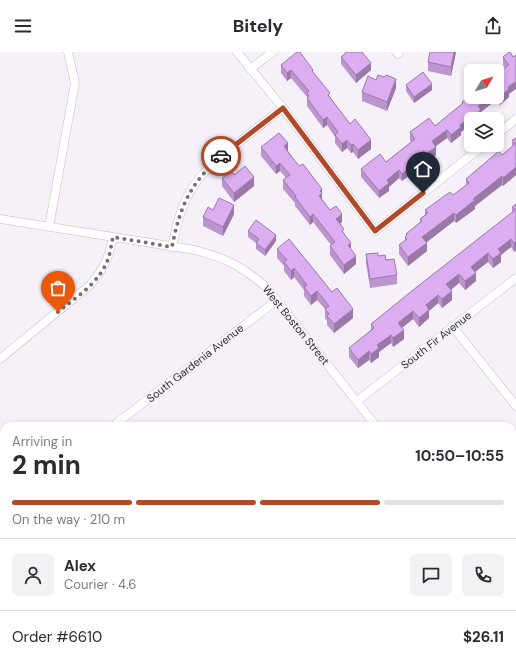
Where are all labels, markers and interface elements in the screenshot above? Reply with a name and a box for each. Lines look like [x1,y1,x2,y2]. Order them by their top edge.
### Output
text: Bitely [233,14,283,38]
icon: menu [12,15,34,37]
icon: share [482,15,504,37]
north arrow [464,64,504,104]
map controls [464,64,504,152]
button: layers [464,112,504,152]
courier [201,136,241,176]
icon: car [210,145,232,167]
pin [406,152,440,193]
icon: home [412,158,434,180]
pin [41,271,75,312]
icon: bag [47,277,69,299]
street label: West Boston Street [260,282,332,368]
street label: South Fir Avenue [398,308,474,372]
street label: South Gardenia Avenue [144,321,246,405]
text: Arriving in [12,433,72,450]
text: 10:50–10:55 [415,446,504,466]
text: 2 min [12,448,81,482]
text: On the way · 210 m [12,511,125,528]
button: person [12,554,54,596]
button: chat [410,554,452,596]
button: phone [462,554,504,596]
text: Alex [64,556,96,576]
text: Courier · 4.6 [64,576,136,593]
text: Order #6610 [12,627,102,647]
text: $26.11 [463,627,504,647]

